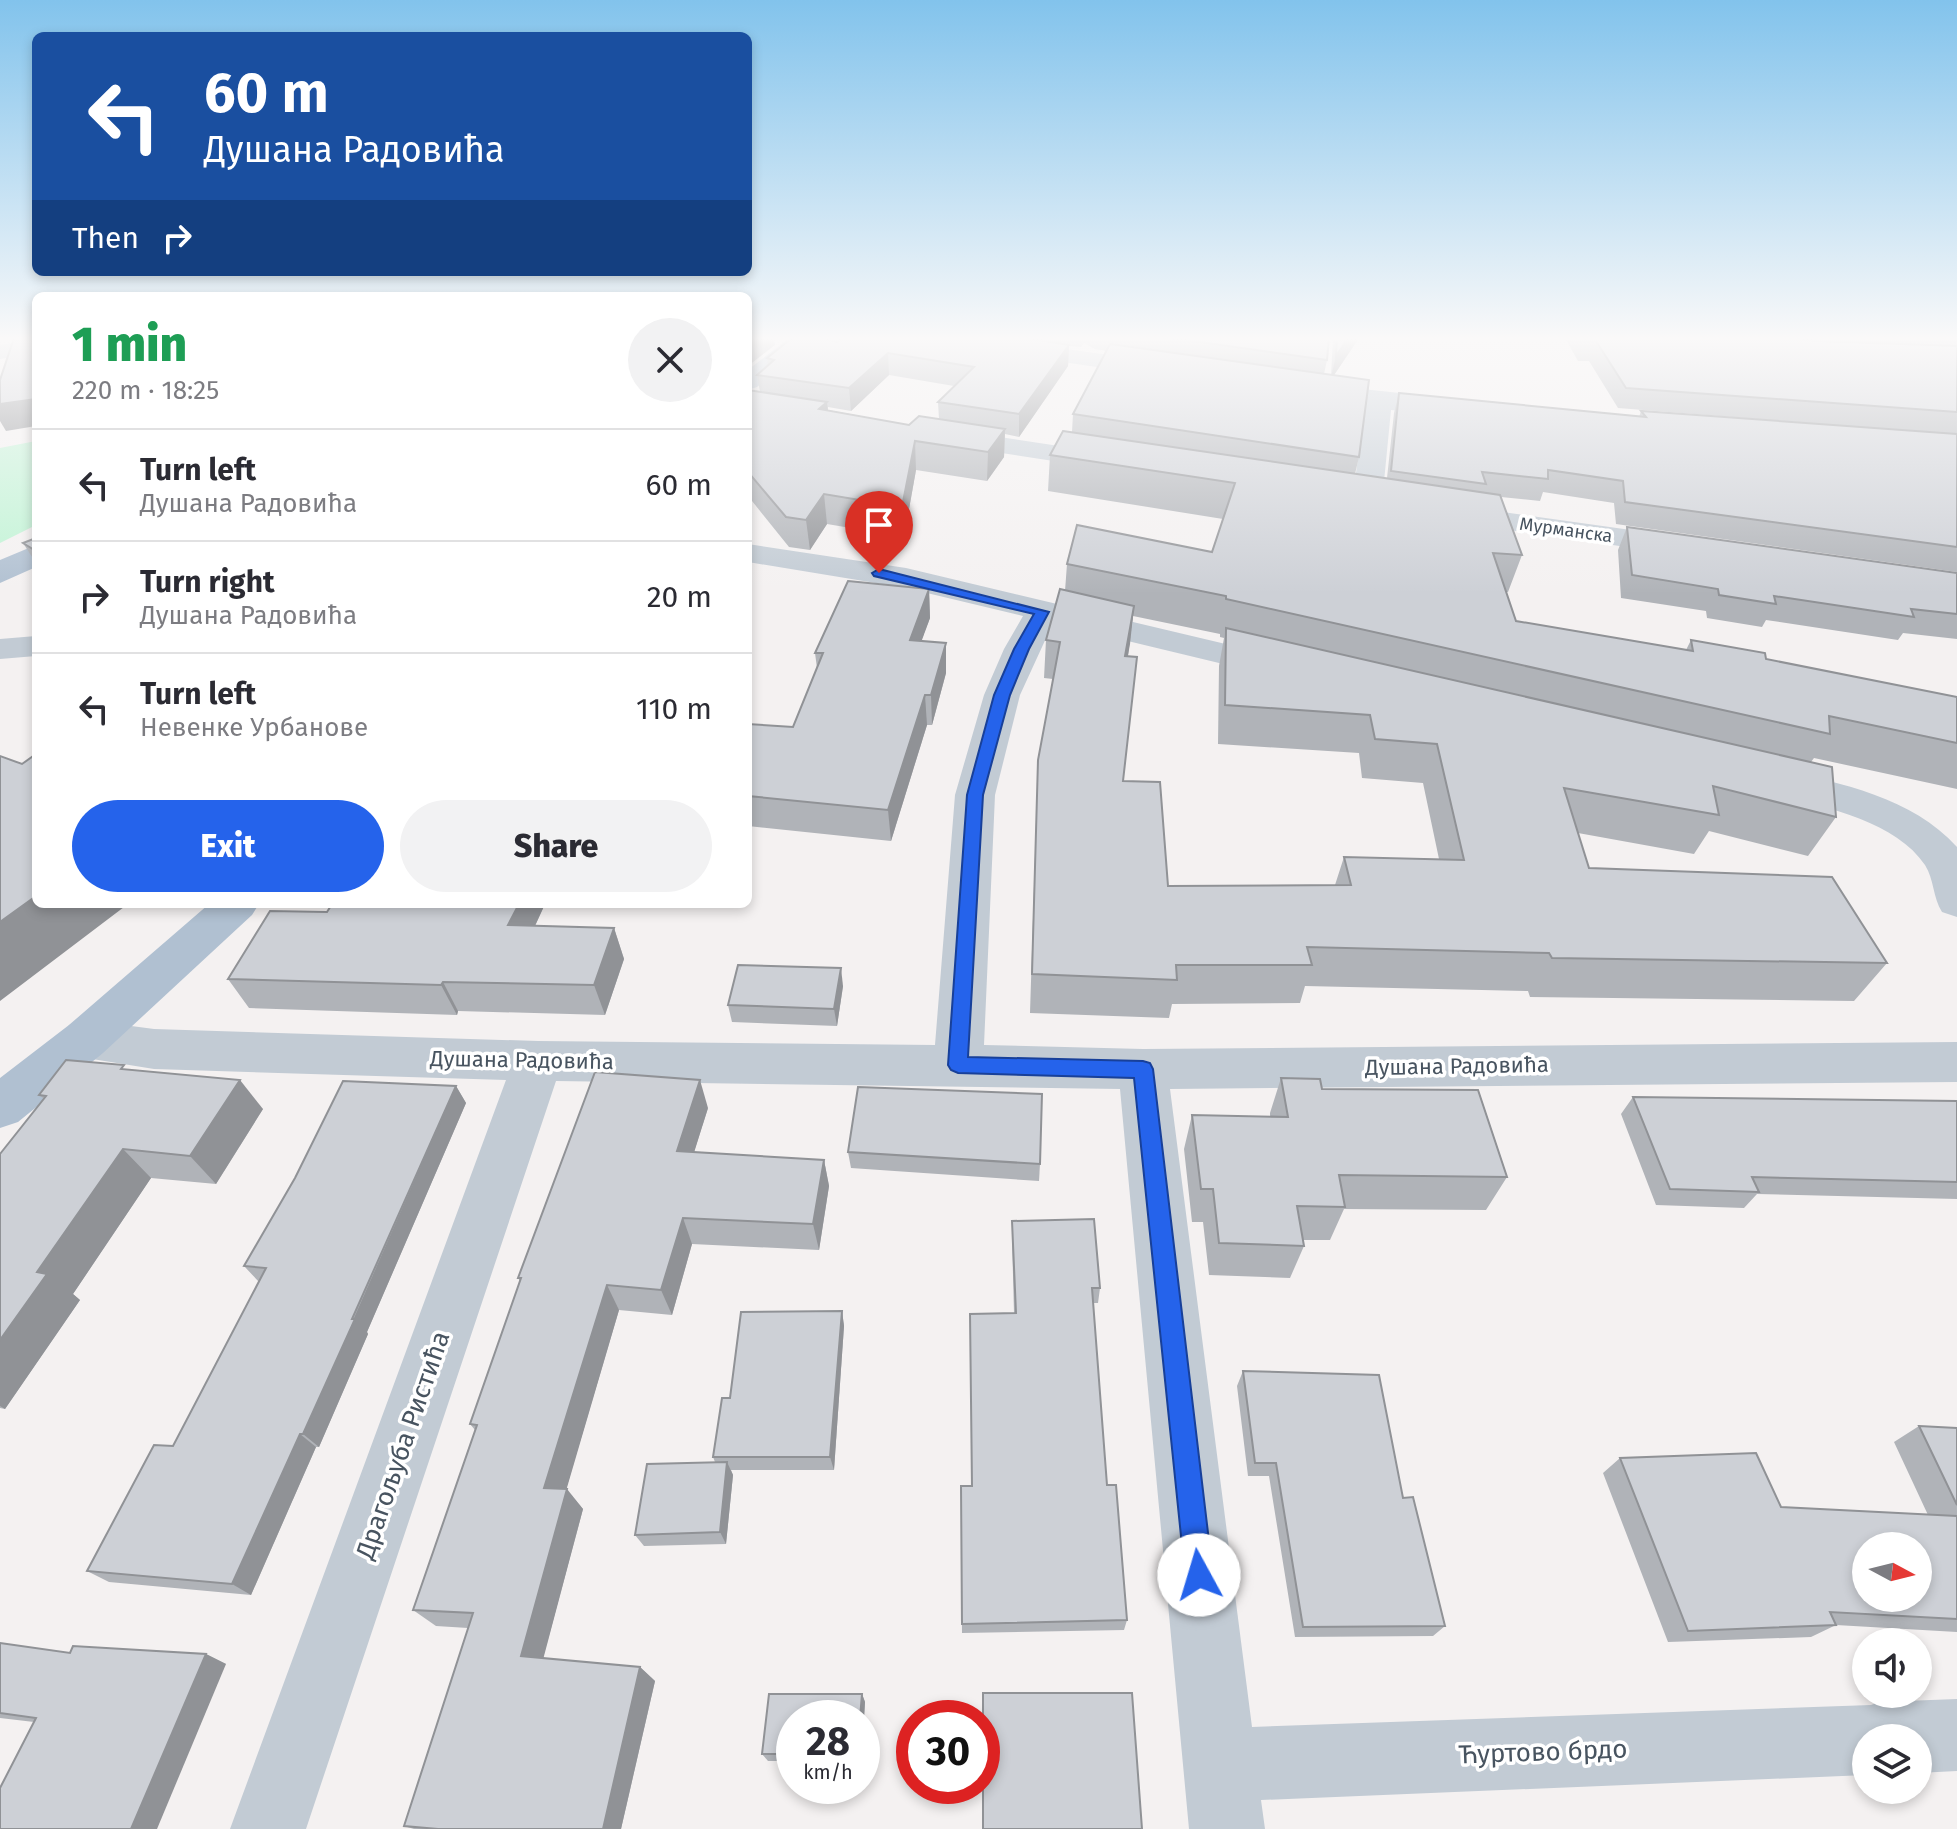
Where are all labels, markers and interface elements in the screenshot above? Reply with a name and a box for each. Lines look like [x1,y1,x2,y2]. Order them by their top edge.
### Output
text: 60 m [204,60,329,127]
icon: left [72,64,176,168]
text: Душана Радовића [204,128,505,172]
icon: right [155,216,199,260]
text: Then [72,220,139,256]
text: 1 min [72,316,187,374]
button: close [628,318,712,402]
text: 220 m · 18:25 [72,375,219,406]
text: Turn left [140,452,256,488]
icon: left [72,463,116,507]
text: 60 m [646,467,712,503]
text: Душана Радовића [140,488,357,519]
pin [845,491,913,573]
icon: arrive [857,503,901,547]
street label: Мурманска [1518,513,1614,547]
text: Turn right [140,564,275,600]
icon: right [72,575,116,619]
text: 20 m [647,579,712,615]
text: Душана Радовића [140,600,357,631]
text: Turn left [140,676,256,712]
icon: left [72,687,116,731]
text: 110 m [636,691,712,727]
text: Невенке Урбанове [140,712,368,743]
button: Exit [72,800,384,892]
button: Share [400,800,712,892]
street label: Душана Радовића [429,1045,614,1075]
street label: Душана Радовића [1364,1051,1549,1081]
street label: Драгољуба Ристића [349,1327,457,1564]
north arrow [1852,1532,1932,1612]
map controls [1852,1532,1932,1804]
position arrow [1157,1533,1241,1617]
button: sound [1852,1628,1932,1708]
speed limit sign: 30 [896,1700,1000,1804]
text: 28 [806,1718,850,1766]
button: layers [1852,1724,1932,1804]
street label: Ћуртово брдо [1458,1734,1628,1770]
text: km/h [803,1760,853,1784]

